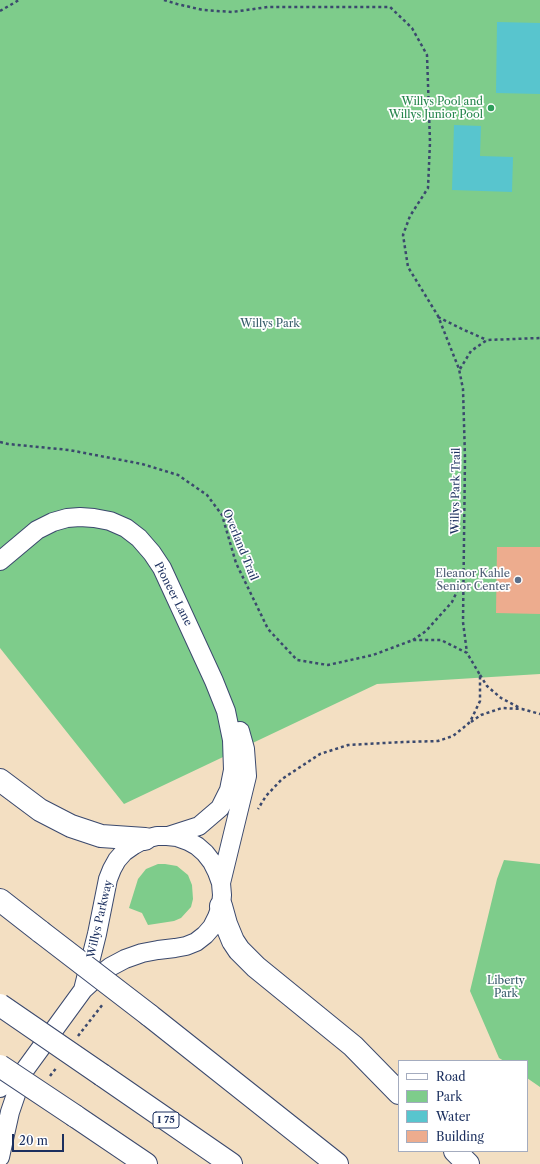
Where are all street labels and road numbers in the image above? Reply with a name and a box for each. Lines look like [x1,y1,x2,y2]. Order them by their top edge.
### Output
street label: Willys Park Trail [449,447,463,535]
street label: Overland Trail [220,507,260,583]
street label: Pioneer Lane [151,560,195,628]
street label: Willys Parkway [85,879,115,959]
road number: I 75 [153,1112,179,1128]

